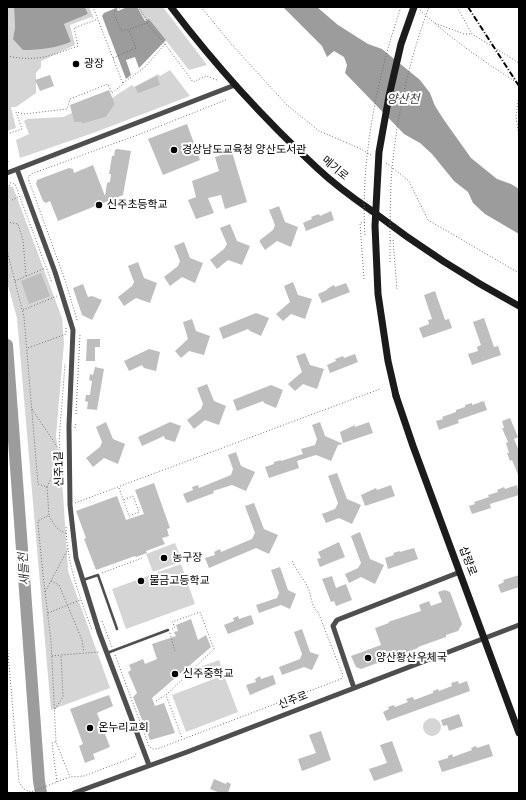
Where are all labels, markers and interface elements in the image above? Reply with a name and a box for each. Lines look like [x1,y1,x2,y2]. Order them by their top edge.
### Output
place label: 광장 [84,57,104,71]
marker: 광장 [71,59,81,69]
water label: 양산천 [386,92,420,106]
place label: 경상남도교육청 양산도서관 [182,143,306,157]
marker: 경상남도교육청 양산도서관 [169,145,179,155]
street label: 메기로 [319,153,351,183]
place label: 신주초등학교 [107,198,168,212]
marker: 신주초등학교 [94,200,104,210]
street label: 신주1길 [52,451,66,487]
street label: 삽량로 [456,544,480,578]
place label: 농구장 [172,551,202,565]
water label: 새들천 [16,552,32,586]
marker: 농구장 [159,553,169,563]
place label: 물금고등학교 [149,574,210,588]
marker: 물금고등학교 [136,576,146,586]
place label: 양산황산우체국 [376,651,447,665]
marker: 양산황산우체국 [363,653,373,663]
place label: 신주중학교 [183,667,234,681]
marker: 신주중학교 [170,669,180,679]
street label: 신주로 [276,688,310,712]
place label: 온누리교회 [98,721,149,735]
marker: 온누리교회 [85,723,95,733]

